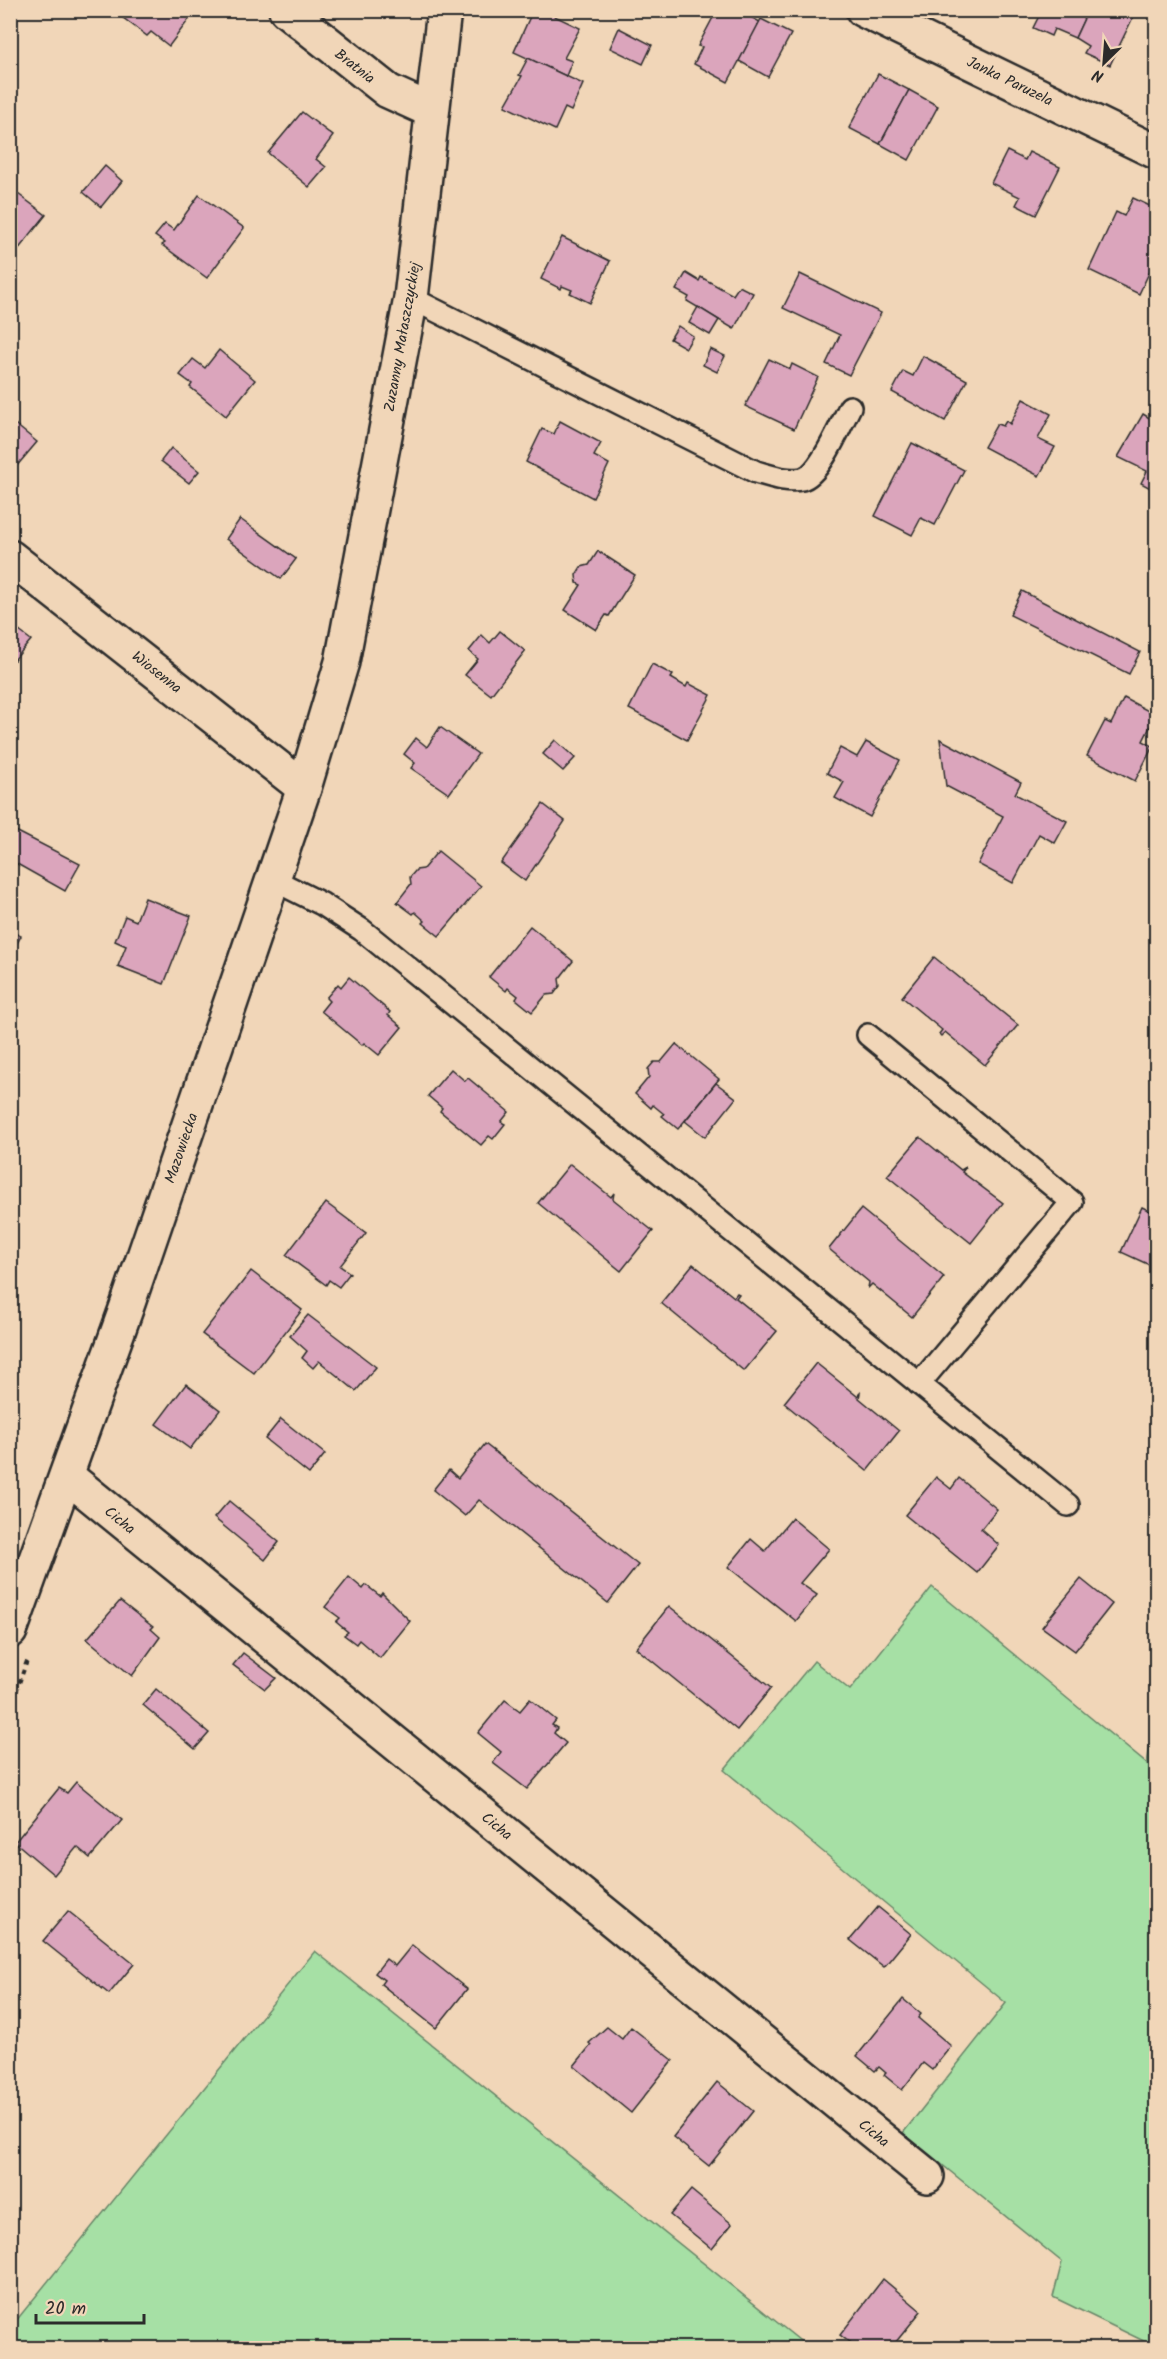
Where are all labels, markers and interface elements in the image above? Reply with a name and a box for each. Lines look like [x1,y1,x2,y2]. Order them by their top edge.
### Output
north arrow [1074,33,1134,93]
street label: Bratnia [329,43,380,90]
street label: Janka Paruzela [962,51,1057,113]
text: N [1088,62,1108,89]
street label: Zuzanny Małaszczyckiej [378,259,428,414]
street label: Wiosenna [126,645,187,700]
street label: Mazowiecka [159,1110,205,1187]
street label: Cicha [98,1501,140,1541]
street label: Cicha [475,1807,517,1847]
street label: Cicha [852,2114,894,2154]
scale bar [36,2287,144,2325]
text: 20 m [45,2295,86,2324]

